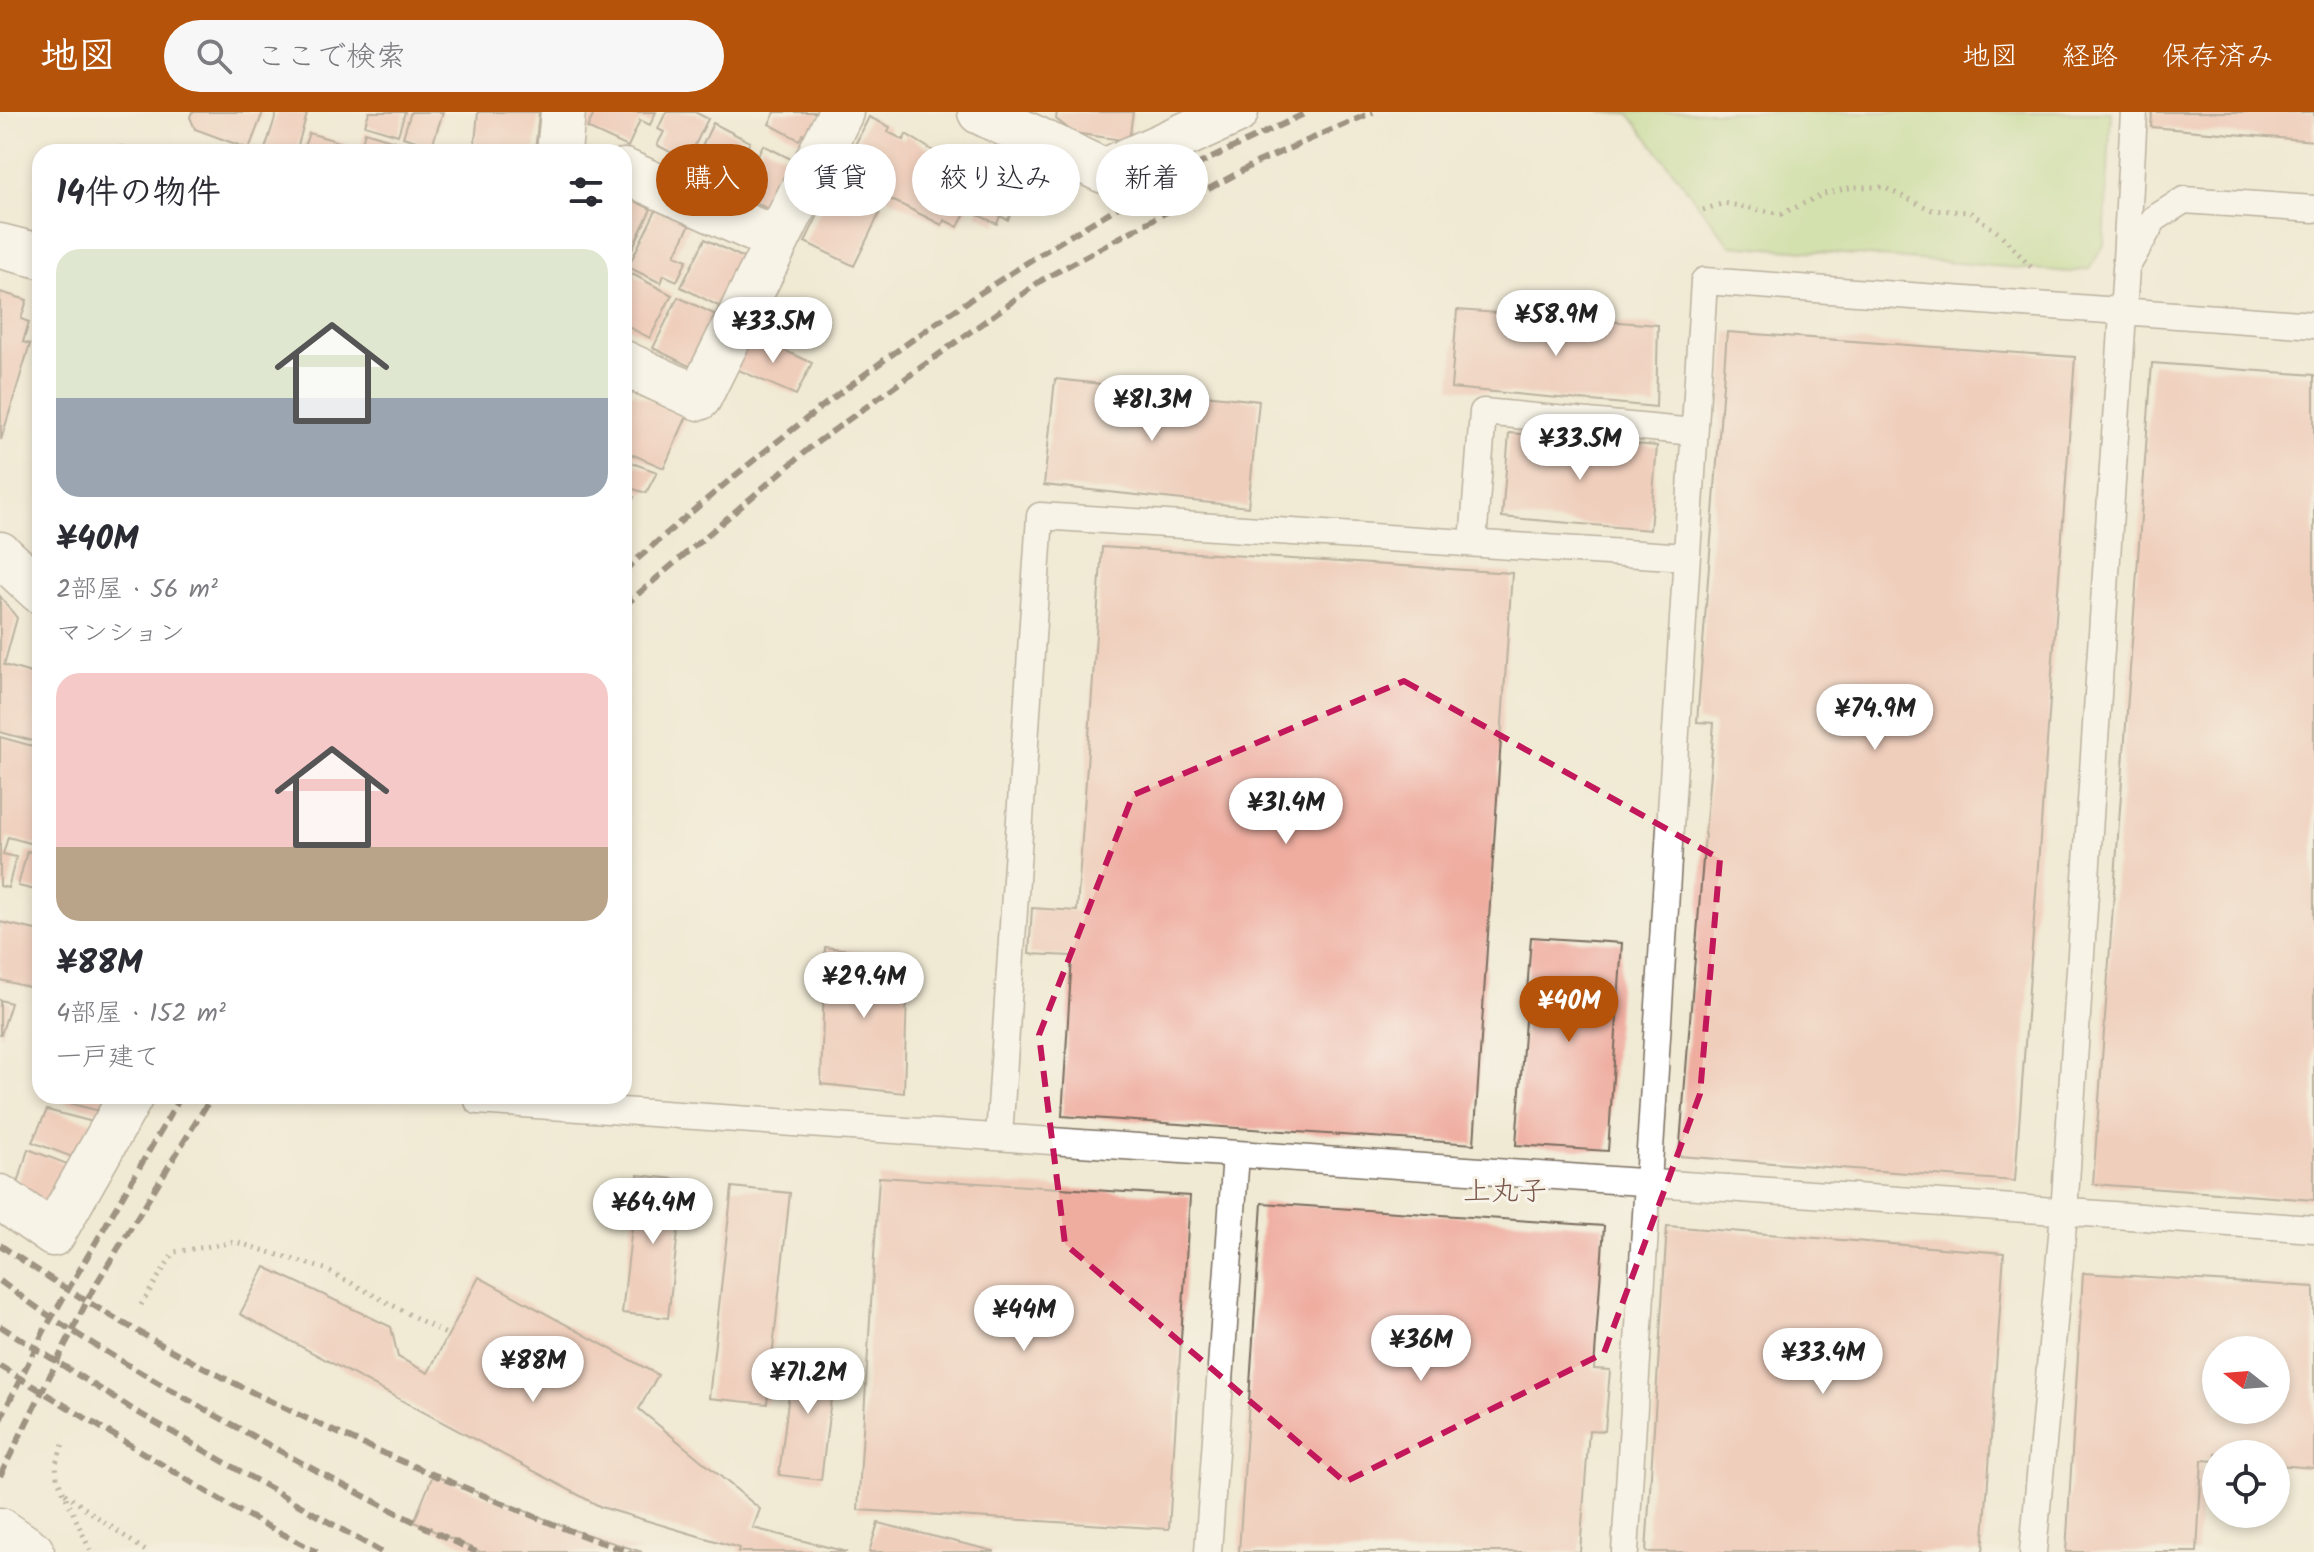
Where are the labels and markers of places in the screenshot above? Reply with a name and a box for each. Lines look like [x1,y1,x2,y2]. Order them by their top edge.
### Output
pin: ¥58.9M [1491,290,1621,358]
pin: ¥33.5M [708,297,838,365]
pin: ¥81.3M [1087,375,1217,443]
pin: ¥33.5M [1515,414,1645,482]
pin: ¥74.9M [1810,684,1940,752]
pin: ¥31.4M [1221,778,1351,846]
pin: ¥29.4M [799,952,929,1020]
pin: ¥40M [1522,976,1616,1044]
pin: ¥64.4M [588,1178,718,1246]
pin: ¥44M [977,1285,1071,1353]
pin: ¥36M [1374,1315,1468,1383]
pin: ¥33.4M [1758,1328,1888,1396]
pin: ¥88M [486,1336,580,1404]
pin: ¥71.2M [743,1348,873,1416]

